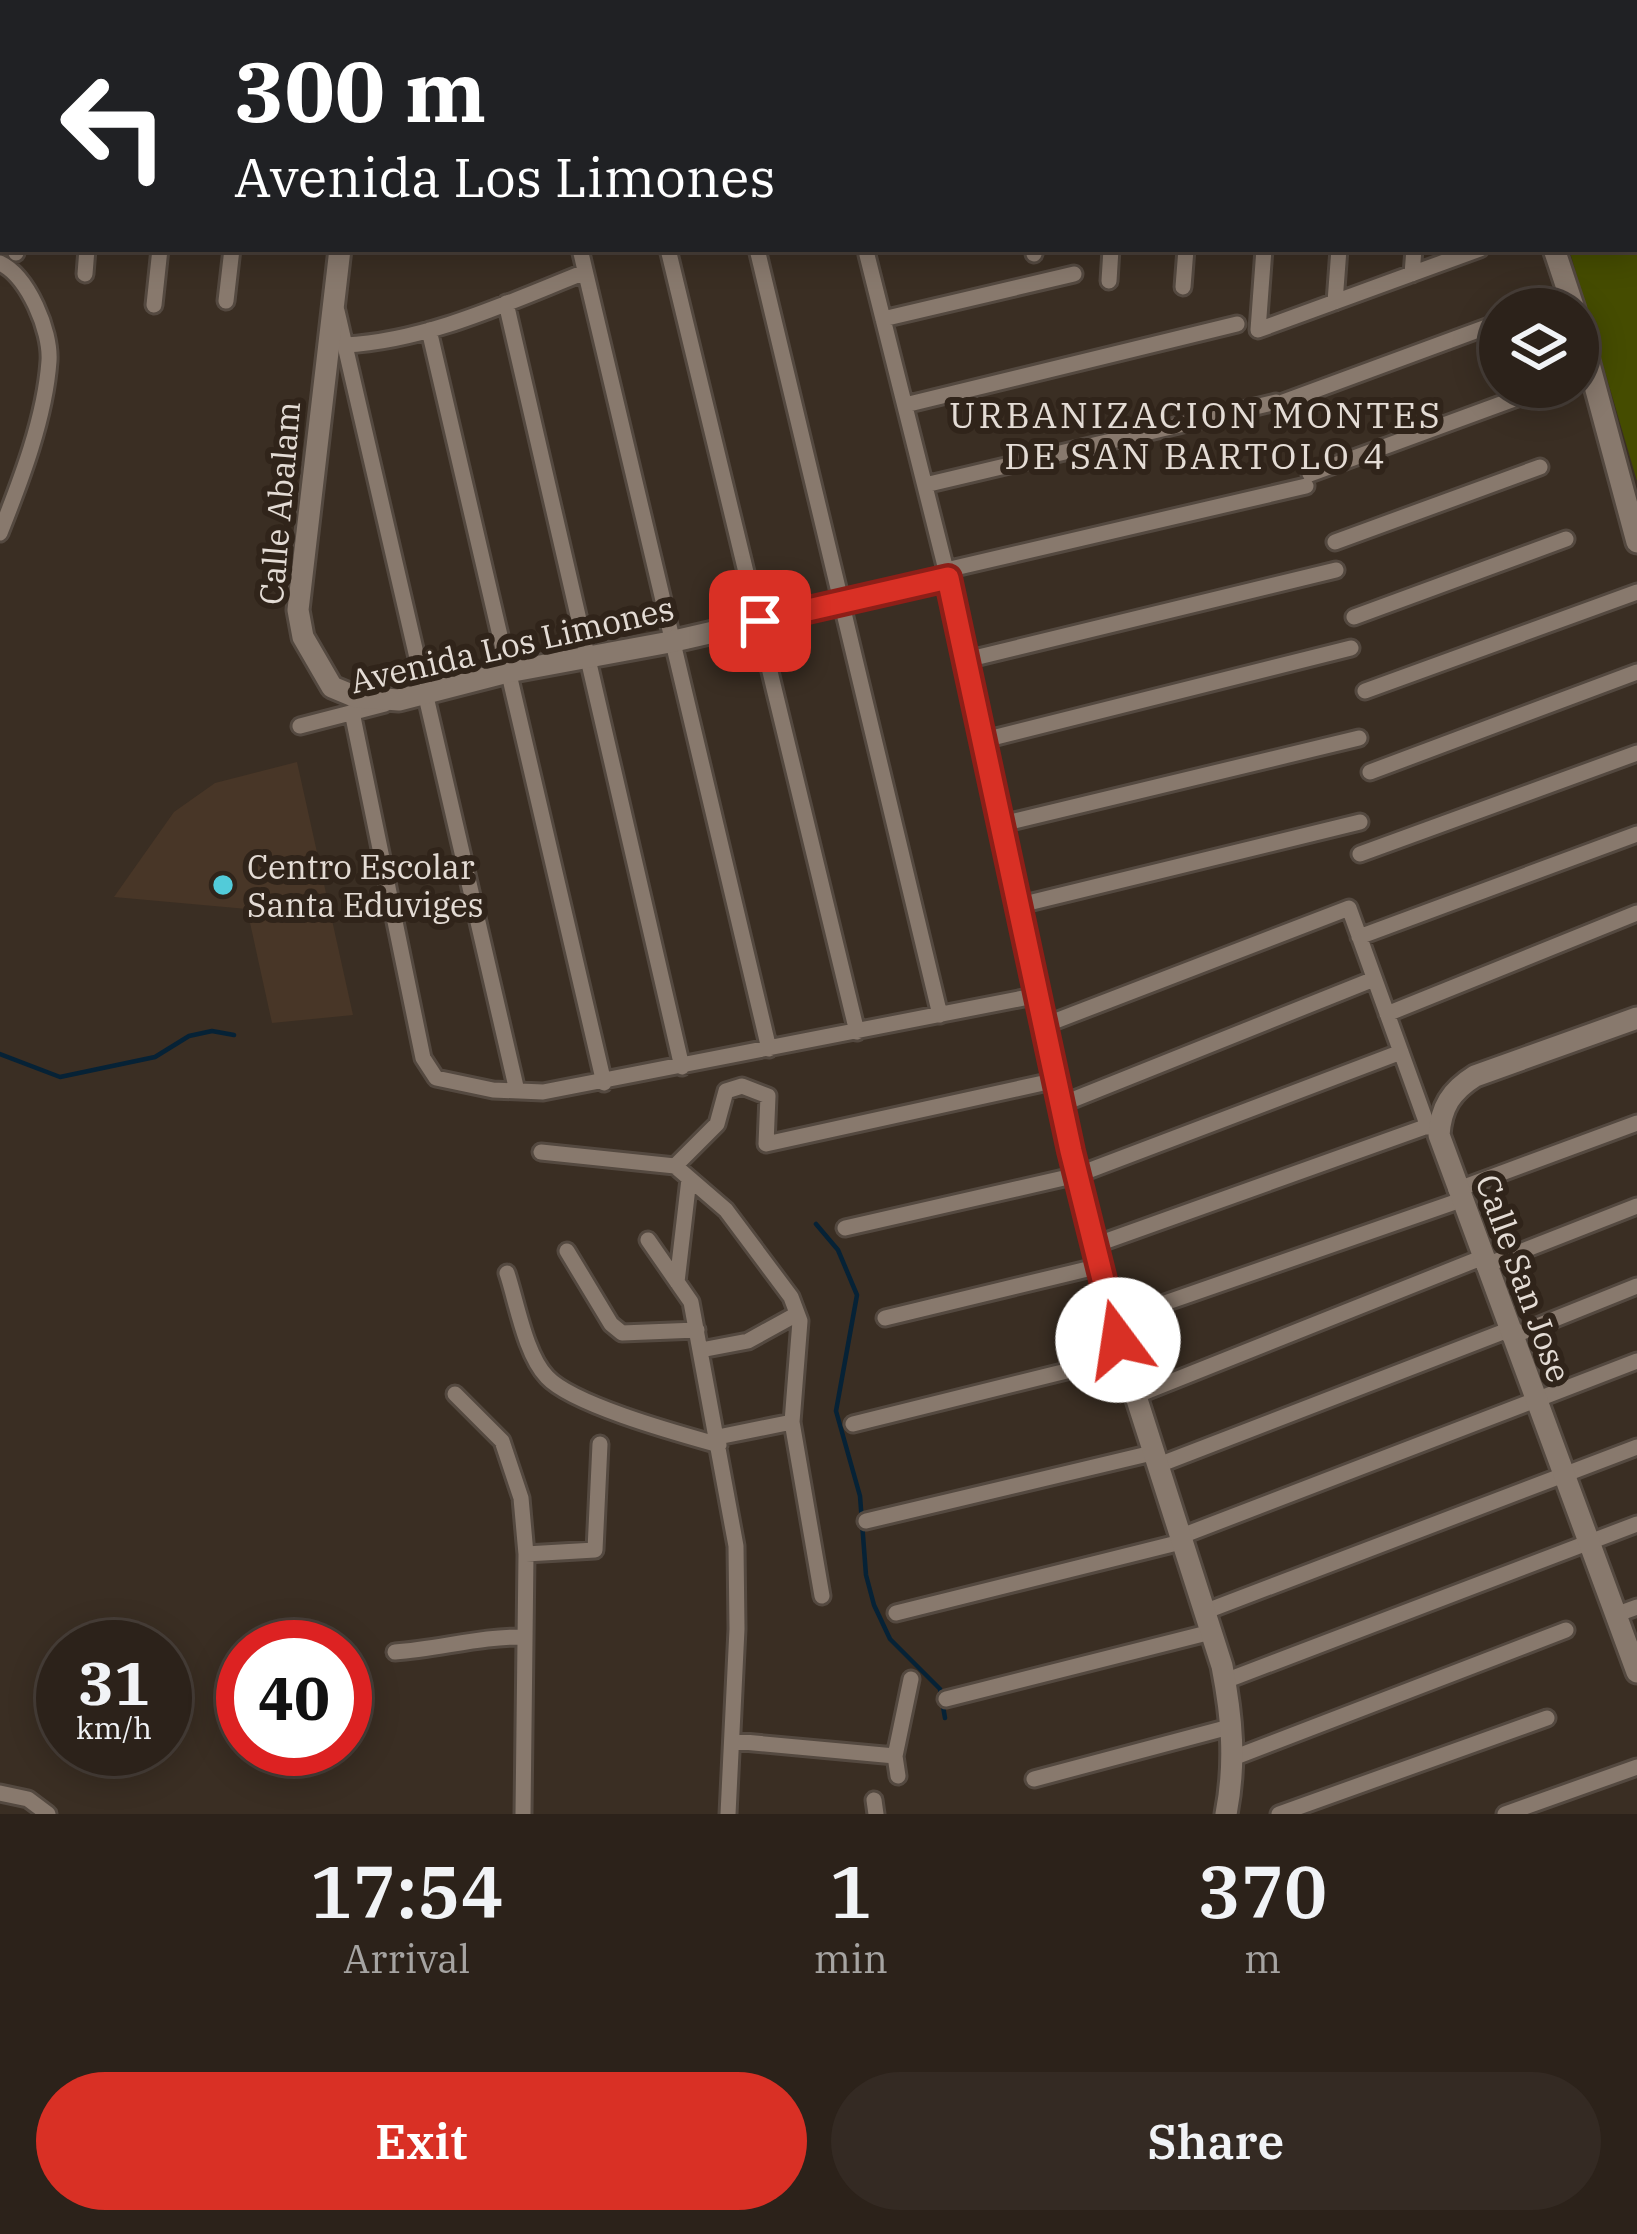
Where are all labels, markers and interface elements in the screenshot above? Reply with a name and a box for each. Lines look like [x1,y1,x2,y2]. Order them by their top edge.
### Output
text: 300 m [234,36,486,145]
icon: left [36,48,192,204]
text: Avenida Los Limones [234,142,776,212]
map controls [1479,288,1599,408]
button: layers [1479,288,1599,408]
district label: URBANIZACION MONTES DE SAN BARTOLO 4 [949,391,1443,479]
street label: Calle Abalam [249,399,309,607]
pin [709,570,811,672]
street label: Avenida Los Limones [346,586,678,702]
icon: arrive [727,588,793,654]
place label: Centro Escolar Santa Eduviges [247,845,484,926]
marker: Centro Escolar Santa Eduviges [210,872,236,898]
street label: Calle San Jose [1467,1168,1581,1388]
position arrow [1055,1277,1181,1403]
speed limit sign: 40 [216,1620,372,1776]
text: 31 [78,1643,150,1722]
text: km/h [76,1708,152,1747]
text: 17:54 [310,1844,504,1938]
text: 1 [829,1844,872,1938]
text: 370 [1198,1844,1327,1938]
text: Arrival [343,1933,470,1984]
text: min [814,1933,888,1984]
text: m [1244,1933,1281,1984]
button: Exit [36,2072,807,2210]
button: Share [831,2072,1601,2210]

